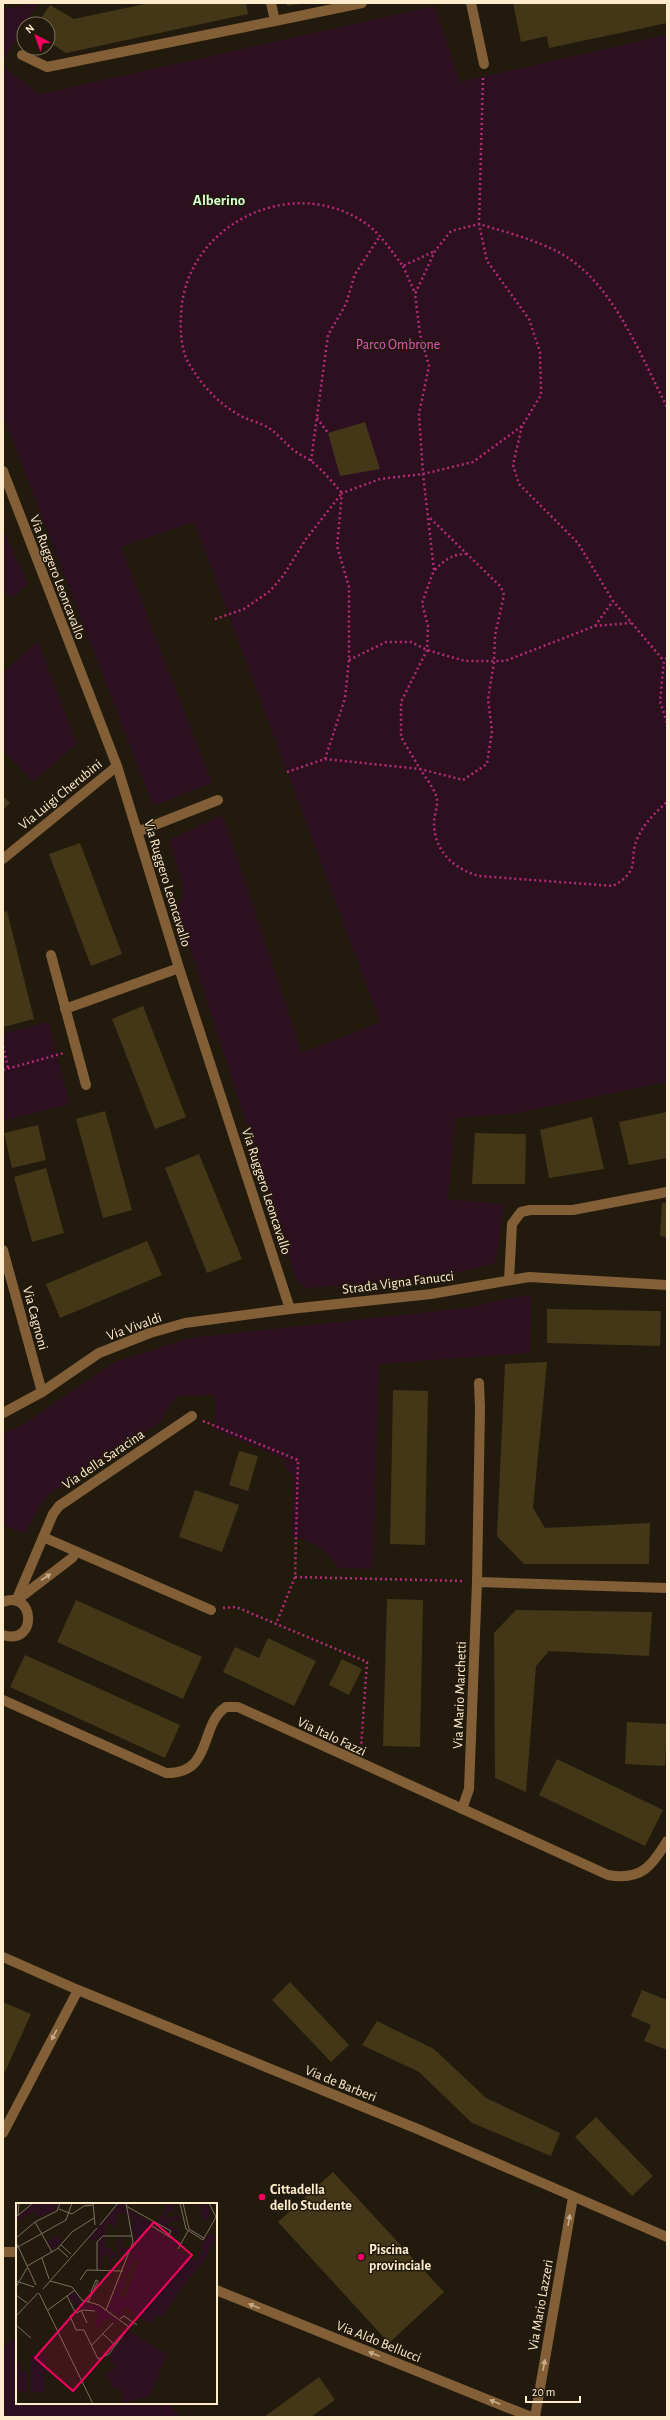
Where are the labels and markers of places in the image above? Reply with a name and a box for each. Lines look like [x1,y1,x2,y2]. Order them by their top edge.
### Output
place label: Cittadella dello Studente [270,2183,352,2213]
marker: Cittadella dello Studente [257,2192,267,2202]
place label: Piscina provinciale [369,2243,432,2273]
marker: Piscina provinciale [356,2252,366,2262]

